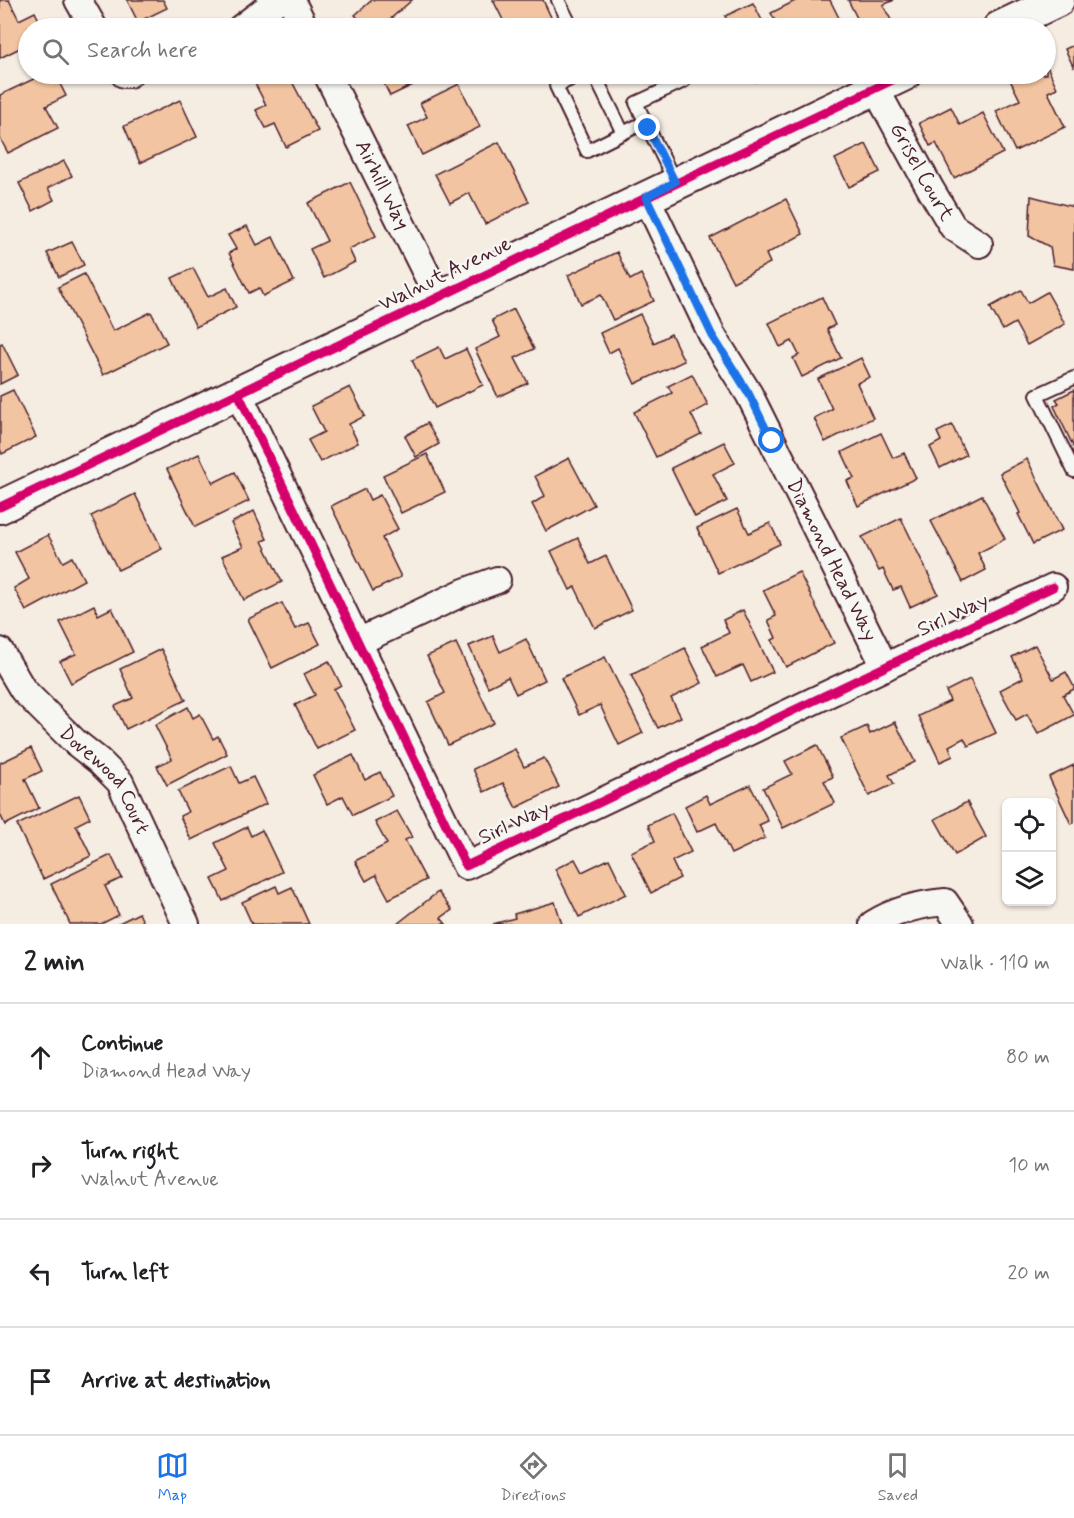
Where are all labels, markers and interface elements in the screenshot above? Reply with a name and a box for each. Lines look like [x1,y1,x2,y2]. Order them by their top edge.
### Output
search box [18,18,1056,84]
icon: search [39,35,72,68]
text: Search here [87,37,198,65]
route end [634,114,660,140]
street label: Grisel Court [883,118,961,227]
street label: Airhill Way [348,135,416,235]
street label: Walnut Avenue [374,230,516,318]
route start [758,427,784,453]
street label: Diamond Head Way [779,474,884,646]
street label: Sirl Way [913,586,993,644]
street label: Dovewood Court [52,719,156,839]
street label: Sirl Way [474,794,554,852]
map controls [1002,798,1056,906]
button: locate [1002,798,1056,852]
button: layers [1002,852,1056,906]
text: 2 min [24,946,85,980]
text: Walk · 110 m [941,950,1050,977]
text: Continue [81,1030,163,1058]
icon: ahead [24,1041,57,1074]
text: 80 m [1006,1044,1050,1071]
text: Diamond Head Way [81,1058,251,1085]
text: Turn right [81,1138,179,1166]
icon: right [24,1149,57,1182]
text: 10 m [1008,1152,1050,1179]
text: Walnut Avenue [81,1166,219,1193]
icon: left [24,1257,57,1290]
text: Turn left [81,1259,169,1287]
text: 20 m [1007,1260,1050,1287]
icon: arrive [24,1365,57,1398]
text: Arrive at destination [81,1367,271,1395]
tab: Map [156,1449,189,1506]
tab: Directions [500,1449,566,1506]
tab: Saved [878,1449,918,1506]

